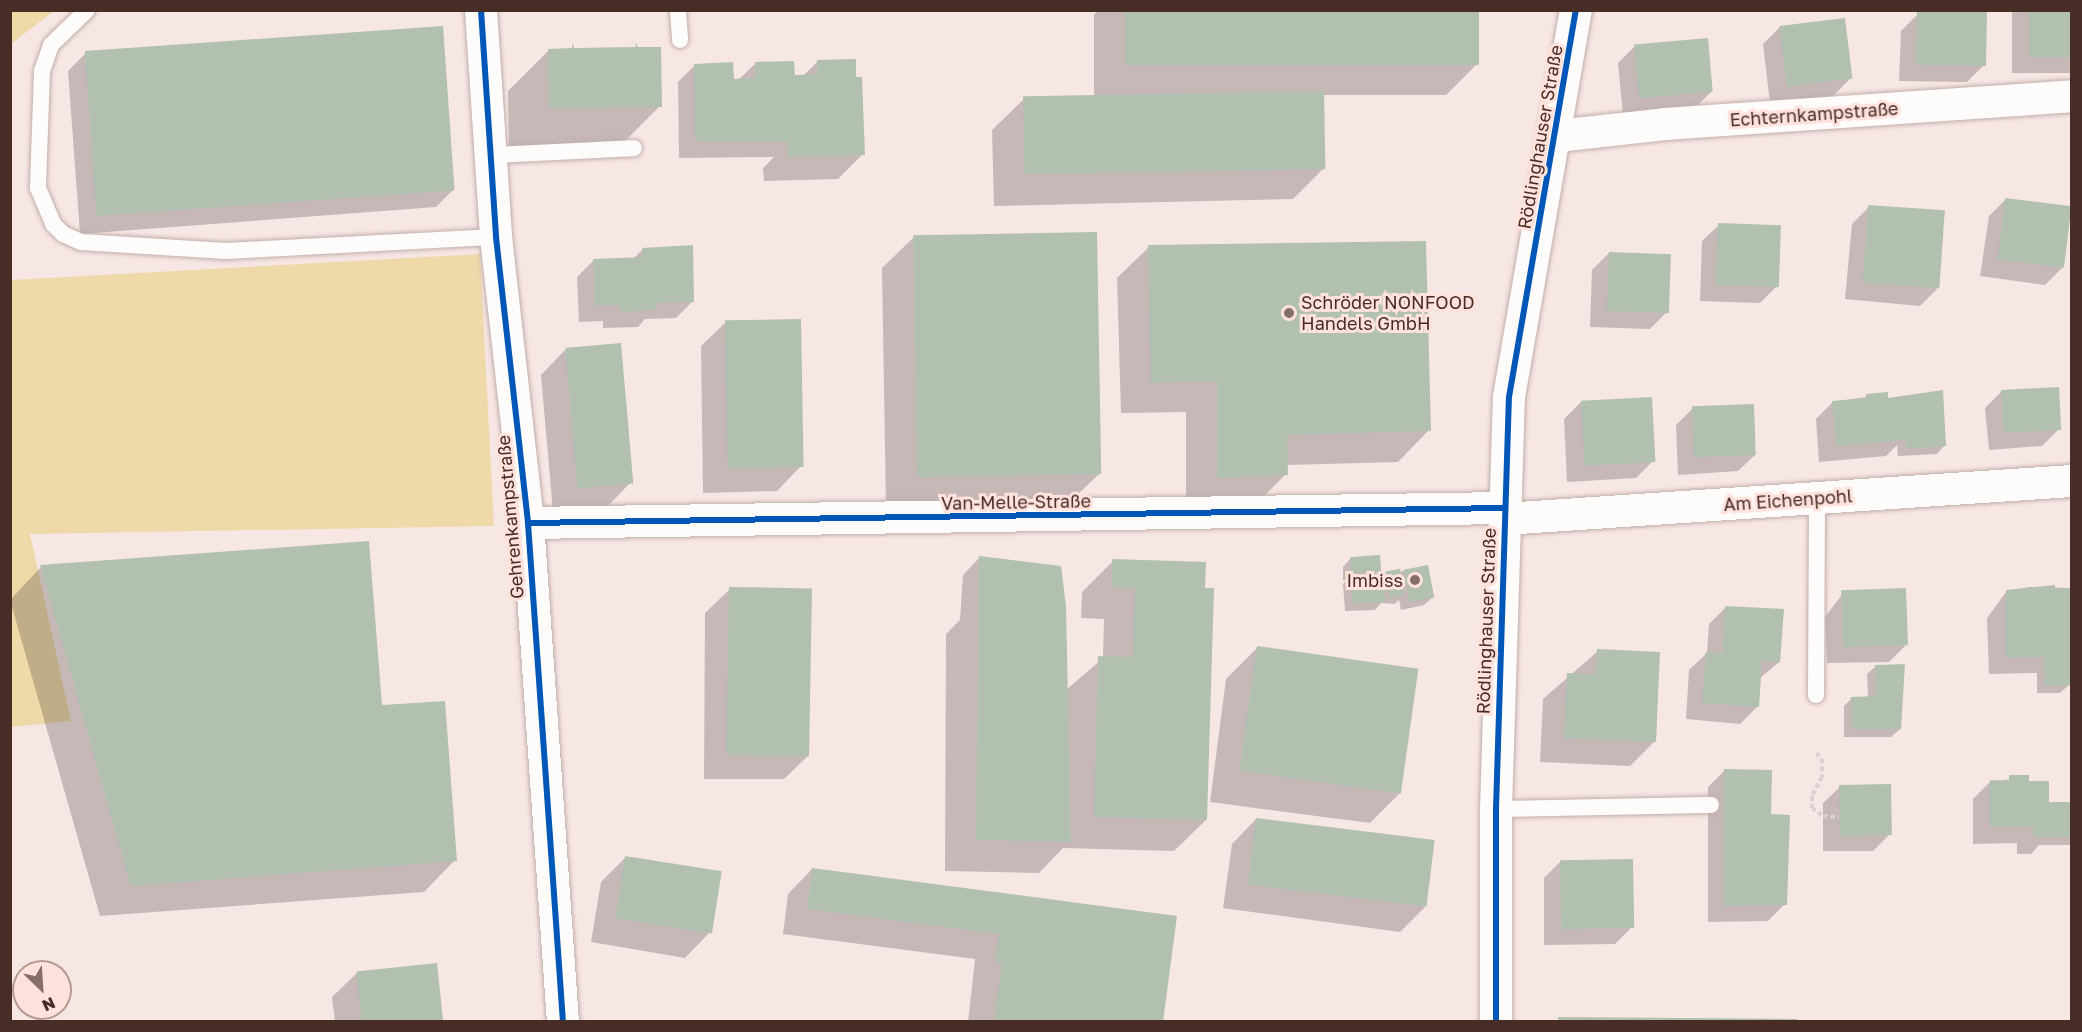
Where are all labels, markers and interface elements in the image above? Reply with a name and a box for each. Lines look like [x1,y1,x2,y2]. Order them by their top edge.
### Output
street label: Rödlinghauser Straße [1513,43,1567,231]
street label: Echternkampstraße [1729,97,1899,131]
place label: Schröder NONFOOD Handels GmbH [1301,292,1475,334]
marker: Schröder NONFOOD Handels GmbH [1282,306,1296,320]
street label: Gehrenkampstraße [492,434,528,600]
street label: Am Eichenpohl [1723,485,1853,515]
street label: Van-Melle-Straße [941,490,1091,514]
street label: Rödlinghauser Straße [1472,527,1500,715]
place label: Imbiss [1346,569,1403,591]
marker: Imbiss [1408,573,1422,587]
north arrow [12,960,72,1020]
text: N [39,993,59,1016]

